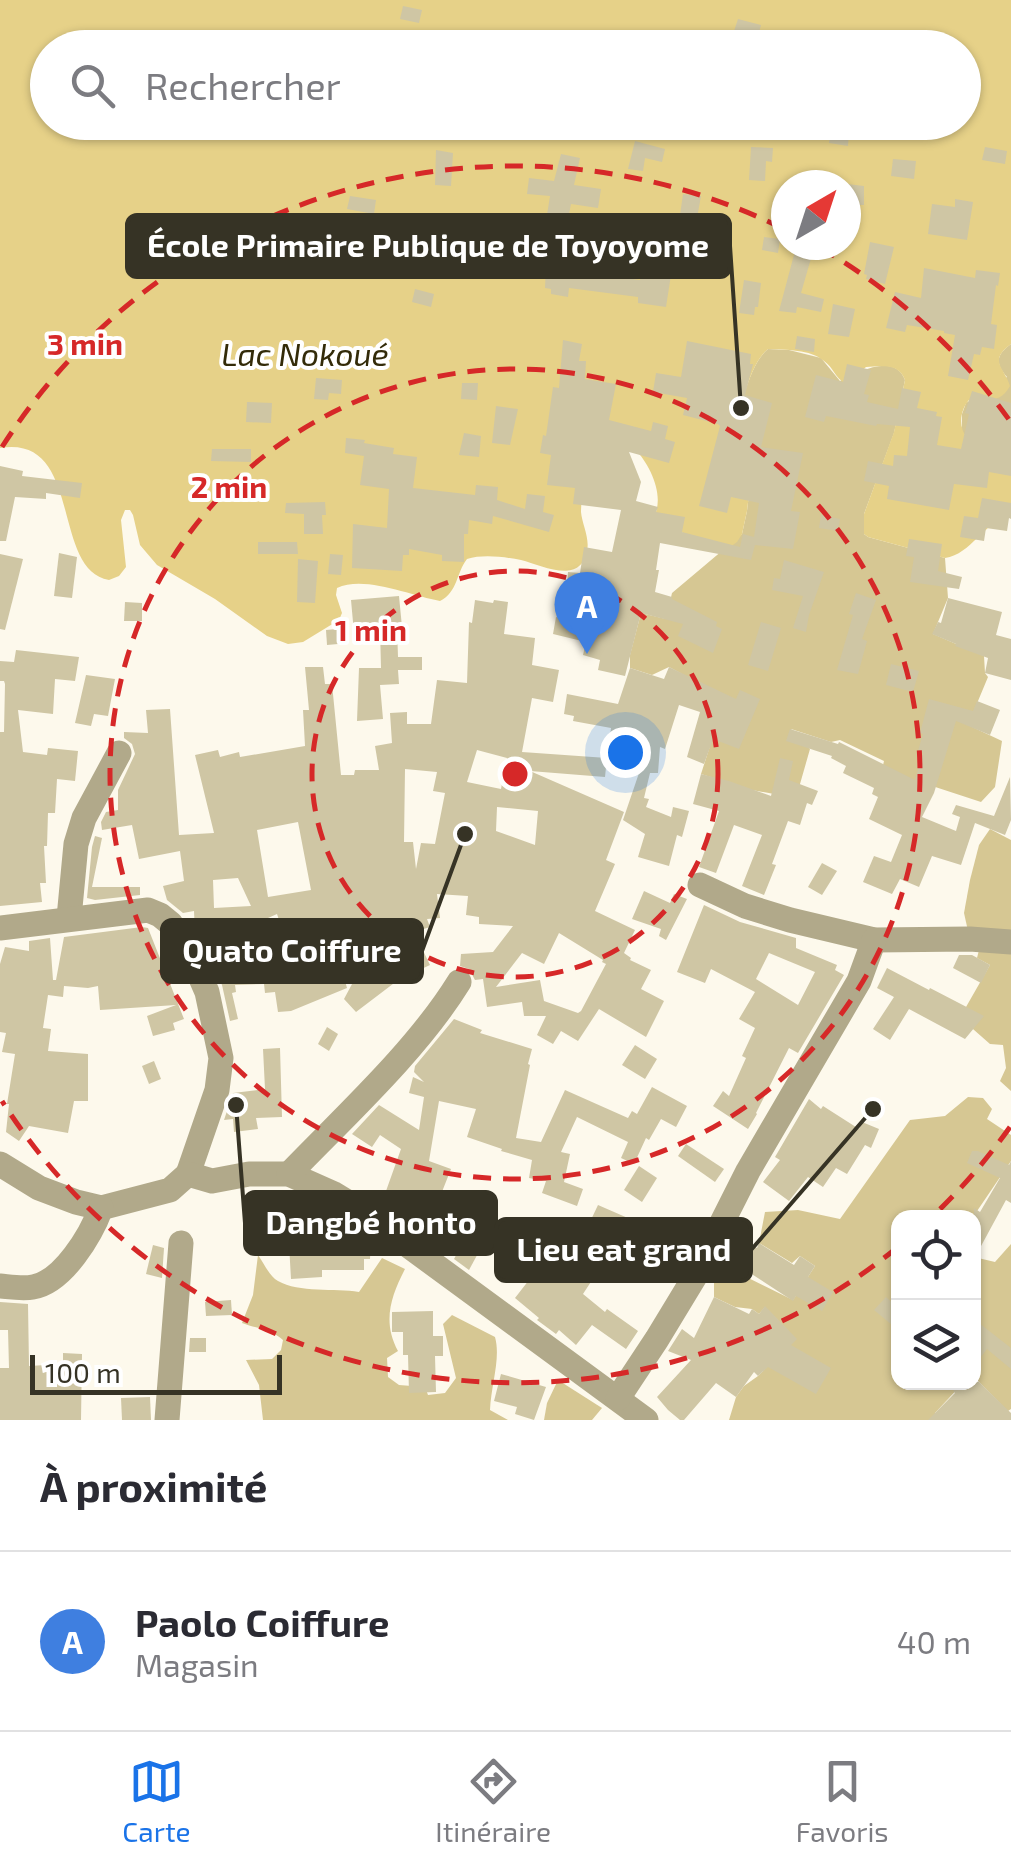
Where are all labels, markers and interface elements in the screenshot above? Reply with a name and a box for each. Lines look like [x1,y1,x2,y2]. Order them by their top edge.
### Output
search box [30,30,981,140]
icon: search [65,58,120,113]
text: Rechercher [145,62,341,108]
north arrow [771,170,861,260]
callout: École Primaire Publique de Toyoyome [127,215,730,277]
text: École Primaire Publique de Toyoyome [147,225,709,264]
text: 3 min [47,325,123,361]
water label: Lac Nokoué [221,334,389,372]
text: 2 min [191,468,267,504]
pin: A [554,572,620,654]
text: 1 min [335,611,407,647]
your location [600,727,651,778]
centre of rings [497,756,533,792]
callout: Quato Coiffure [162,920,422,982]
text: Quato Coiffure [182,930,402,970]
callout: Dangbé honto [245,1192,496,1254]
text: Dangbé honto [265,1202,477,1240]
map controls [891,1210,981,1390]
button: locate [891,1210,981,1300]
callout: Lieu eat grand [496,1219,751,1281]
text: Lieu eat grand [517,1229,731,1267]
button: layers [891,1300,981,1390]
scale bar [30,1350,282,1394]
text: 100 m [45,1355,121,1389]
text: À proximité [40,1460,267,1510]
text: Paolo Coiffure [135,1599,389,1645]
text: A [62,1622,83,1660]
text: 40 m [897,1622,971,1660]
text: Magasin [135,1645,259,1683]
tab: Carte [122,1754,191,1848]
tab: Itinéraire [435,1754,551,1848]
tab: Favoris [796,1754,889,1848]

